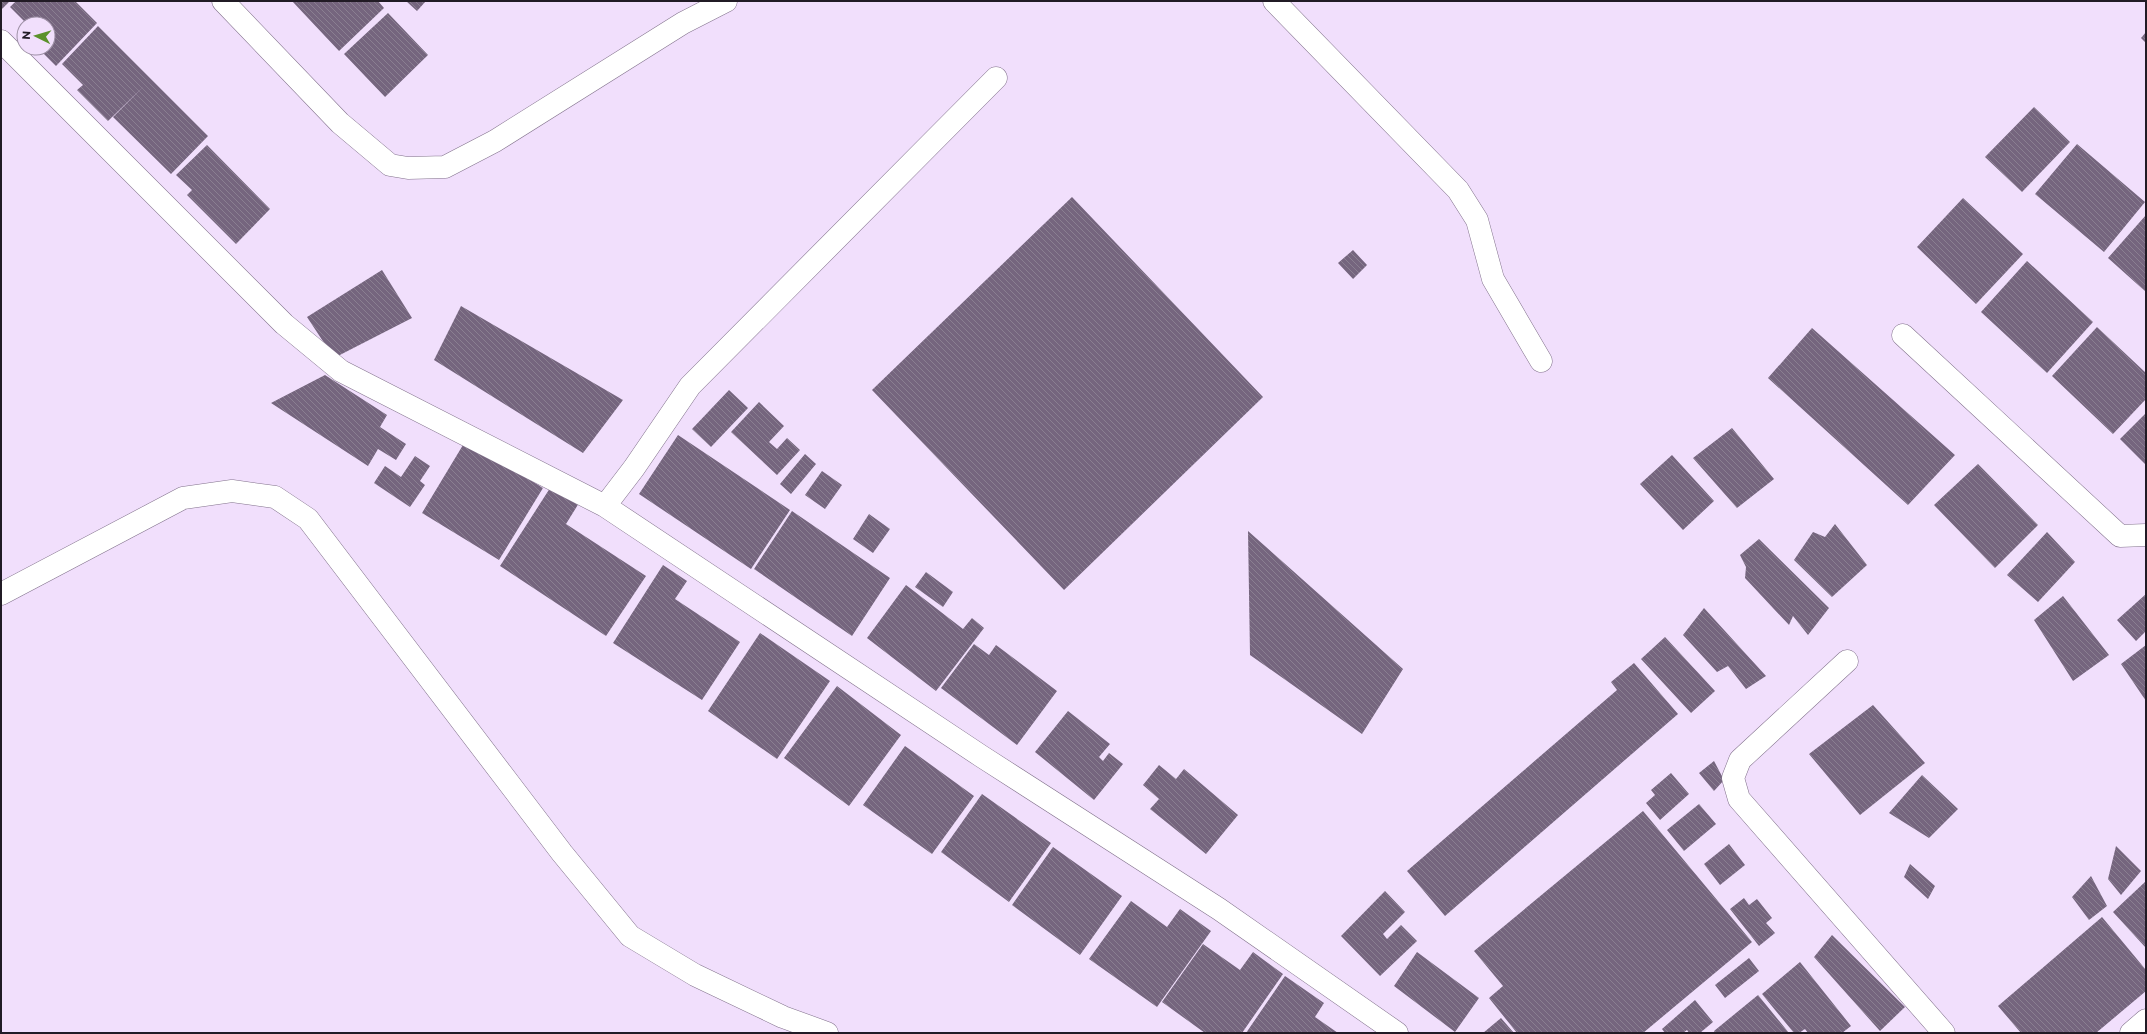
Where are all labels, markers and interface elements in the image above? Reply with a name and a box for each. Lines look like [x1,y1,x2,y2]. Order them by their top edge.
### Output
north arrow [16,16,56,56]
text: N [19,30,33,40]

